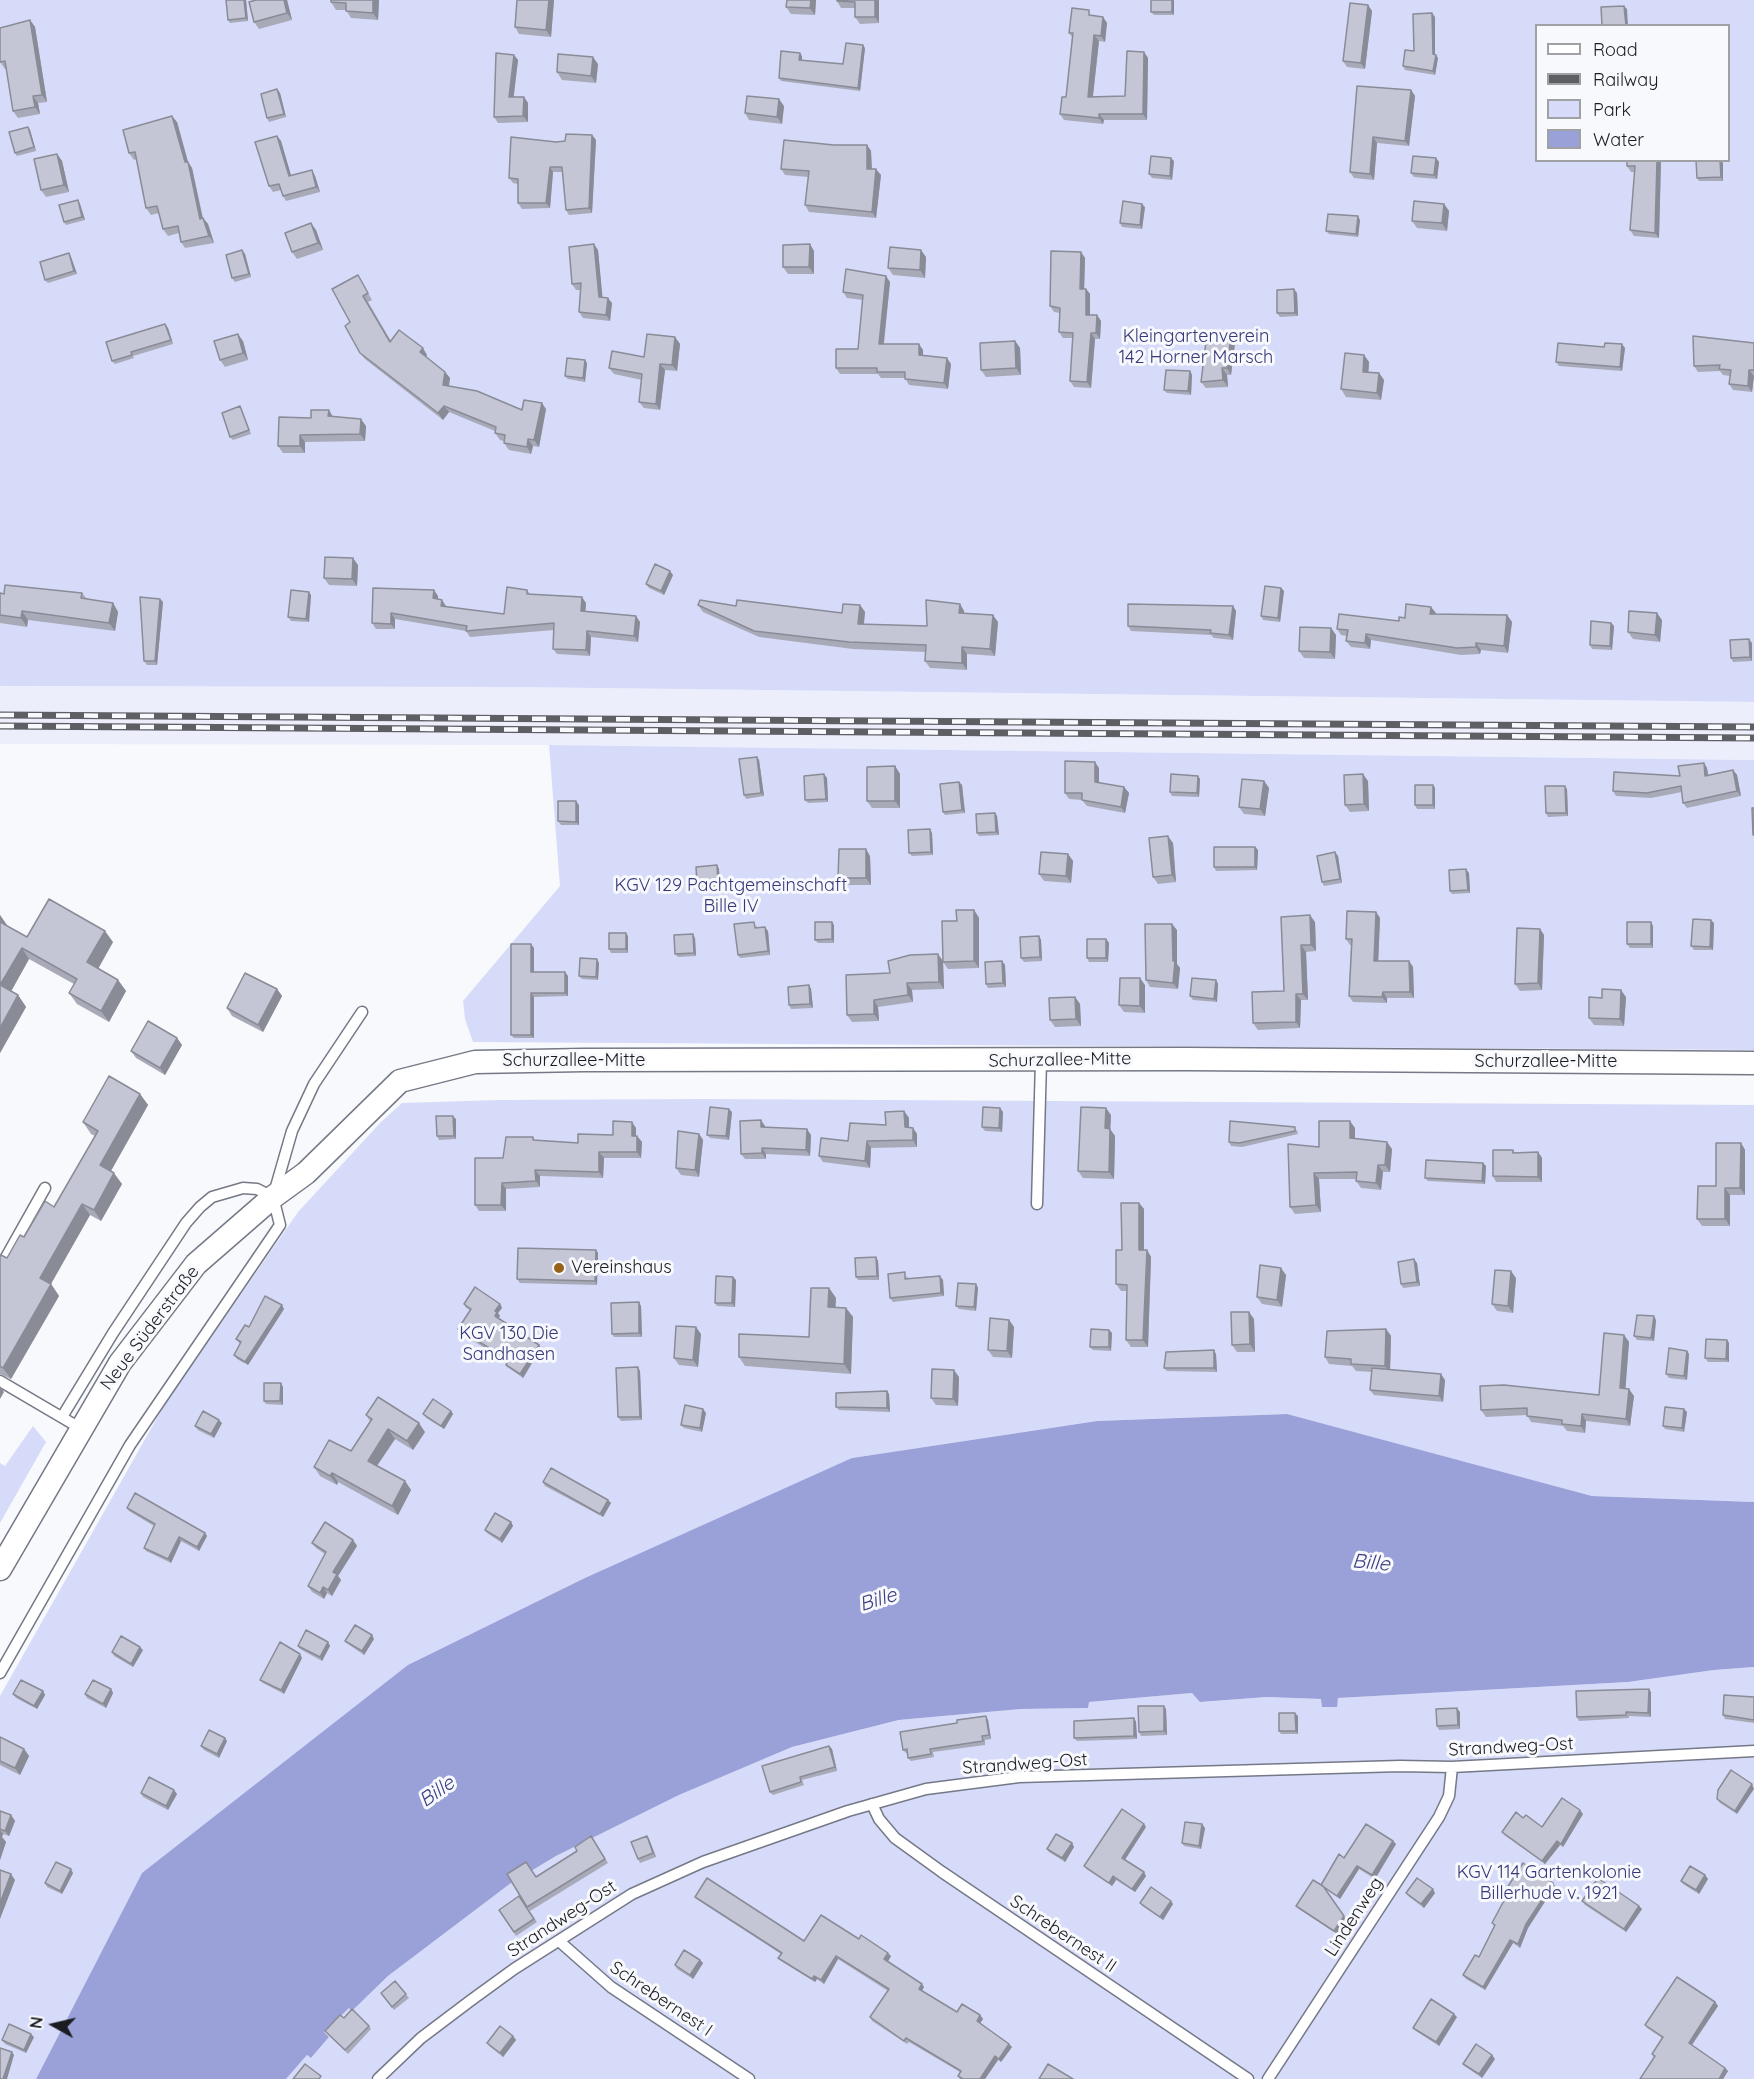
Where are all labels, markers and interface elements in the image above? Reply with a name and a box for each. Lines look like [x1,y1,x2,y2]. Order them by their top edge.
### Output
legend [1535,24,1730,162]
text: Road [1593,38,1638,61]
text: Railway [1593,68,1659,91]
text: Park [1593,98,1631,121]
text: Water [1593,128,1644,151]
park label: Kleingartenverein 142 Horner Marsch [1119,326,1273,368]
park label: KGV 129 Pachtgemeinschaft Bille IV [615,875,847,918]
street label: Schurzallee-Mitte [988,1048,1132,1072]
street label: Schurzallee-Mitte [503,1050,645,1072]
street label: Schurzallee-Mitte [1475,1051,1617,1073]
place label: Vereinshaus [571,1257,672,1279]
marker: Vereinshaus [552,1261,566,1275]
street label: Neue Süderstraße [96,1262,204,1394]
park label: KGV 130 Die Sandhasen [459,1323,559,1366]
water label: Bille [1351,1549,1391,1577]
water label: Bille [857,1583,899,1617]
street label: Strandweg-Ost [1448,1733,1574,1761]
street label: Strandweg-Ost [962,1749,1088,1779]
water label: Bille [415,1771,459,1813]
park label: KGV 114 Gartenkolonie Billerhude v. 1921 [1457,1862,1641,1904]
street label: Lindenweg [1320,1873,1388,1961]
street label: Strandweg-Ost [504,1876,620,1962]
street label: Schrebernest II [1006,1891,1120,1977]
street label: Schrebernest I [606,1957,716,2041]
north arrow [24,1995,84,2055]
text: N [25,2015,47,2030]

